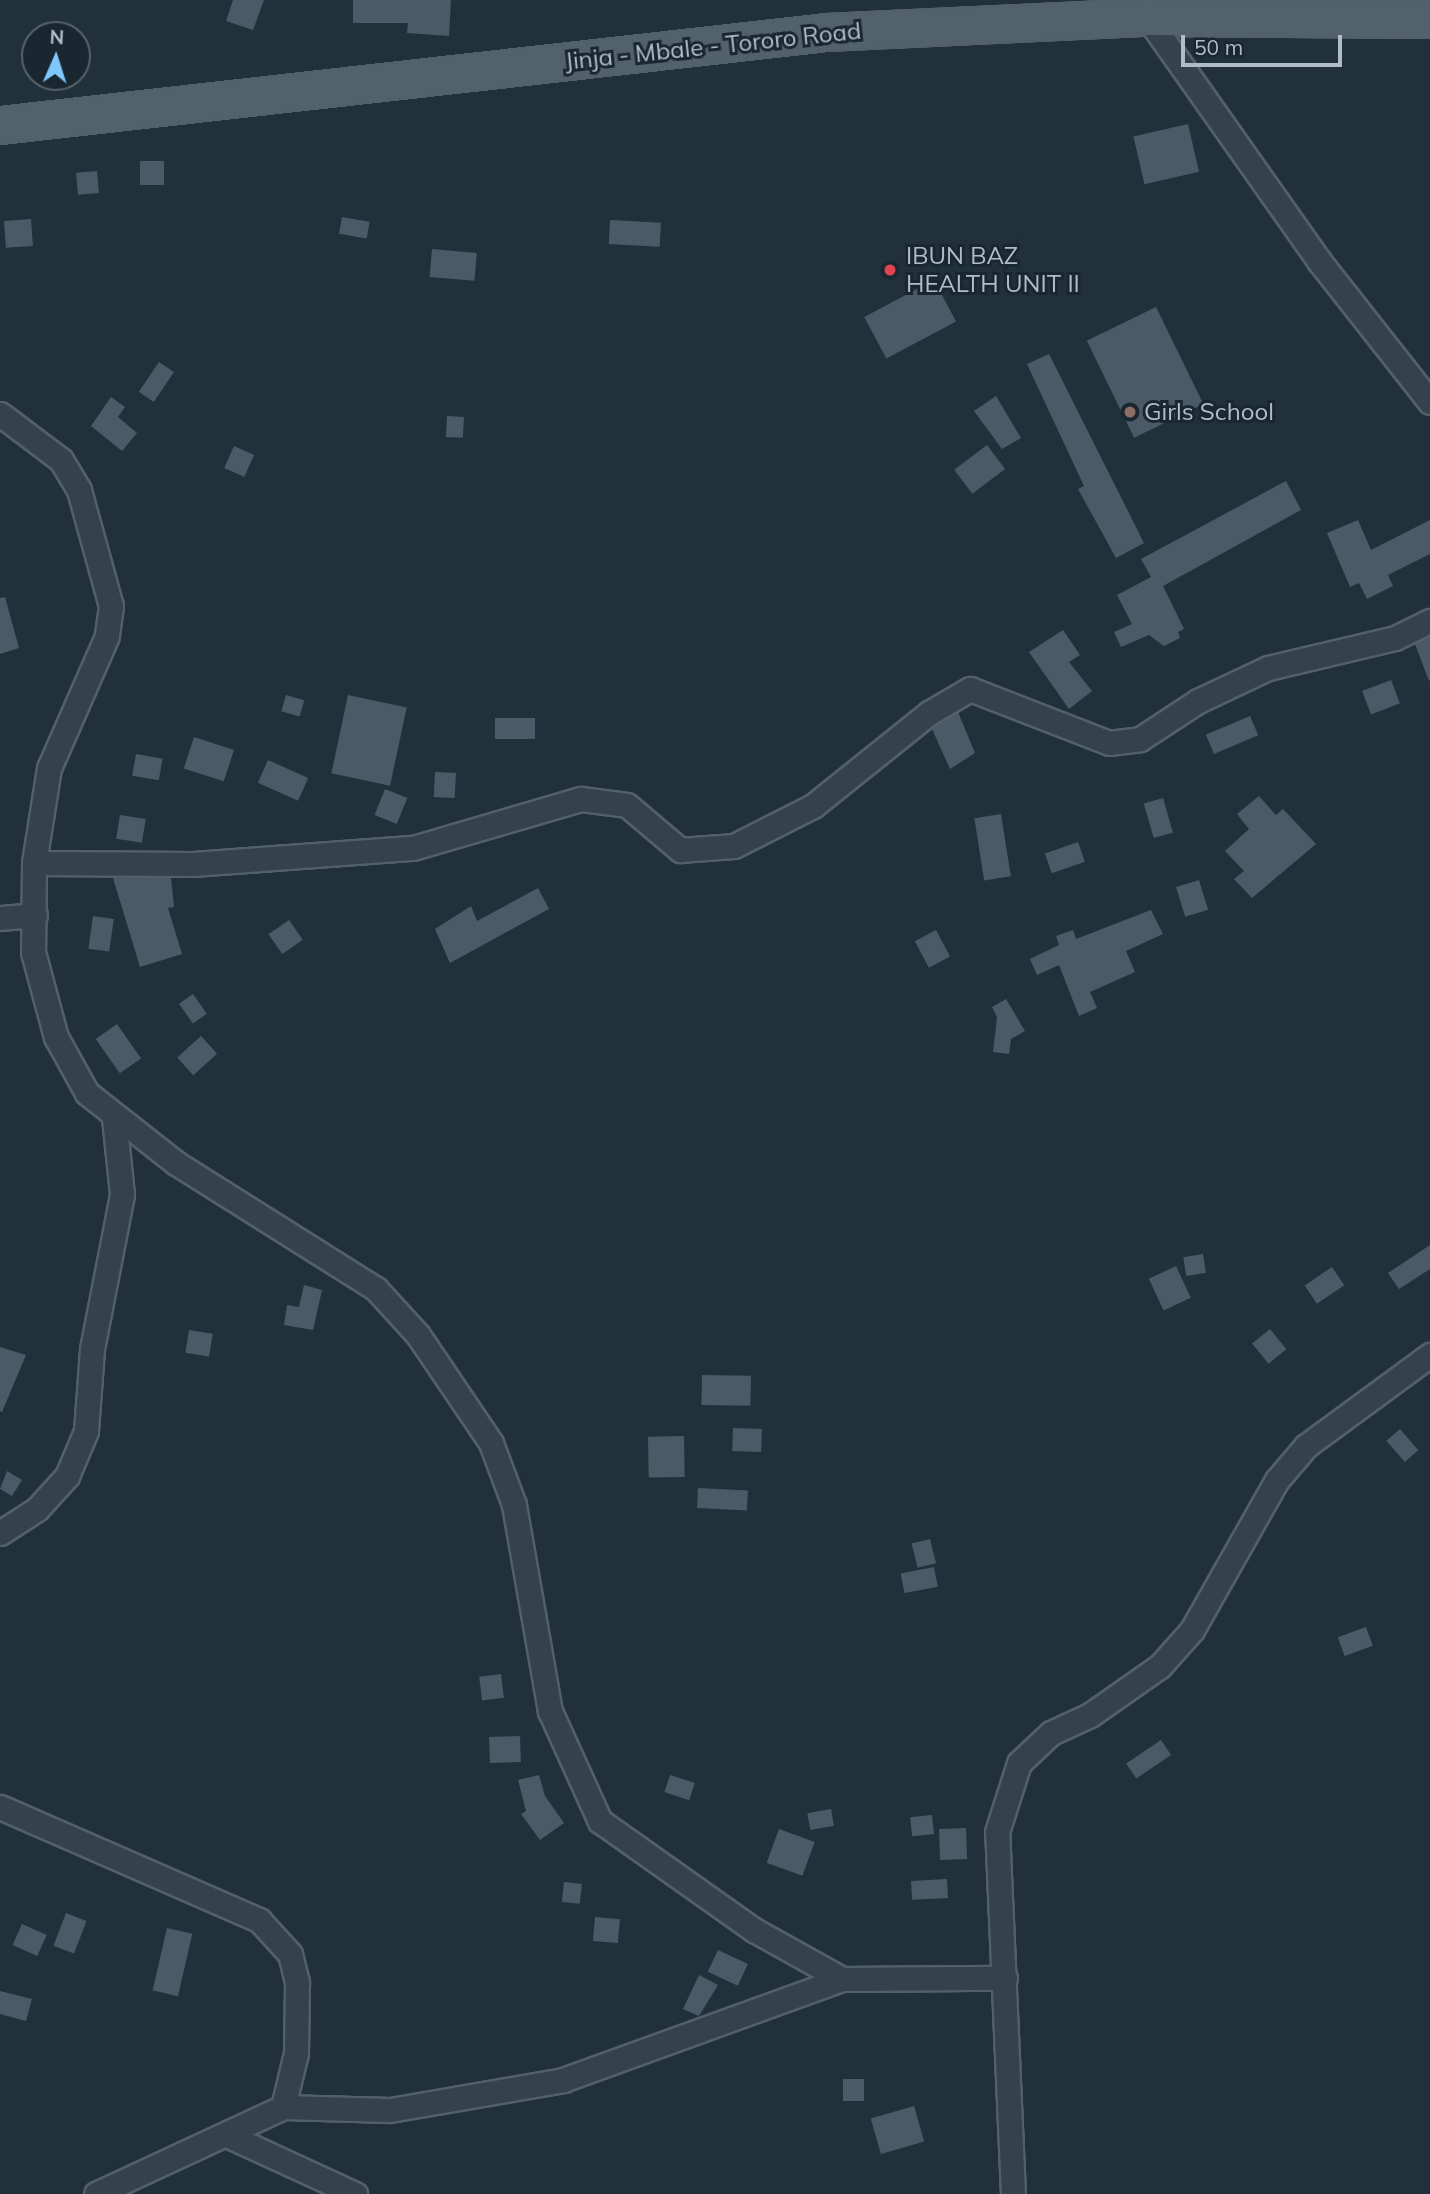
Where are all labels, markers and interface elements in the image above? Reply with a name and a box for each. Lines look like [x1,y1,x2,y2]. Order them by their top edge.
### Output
street label: Jinja - Mbale - Tororo Road [564,16,862,76]
north arrow [21,21,91,91]
scale bar [1185,21,1346,65]
text: N [49,25,65,49]
text: 50 m [1194,34,1243,60]
place label: IBUN BAZ HEALTH UNIT II [906,242,1080,298]
marker: IBUN BAZ HEALTH UNIT II [880,260,900,280]
place label: Girls School [1144,398,1274,426]
marker: Girls School [1122,404,1138,420]

